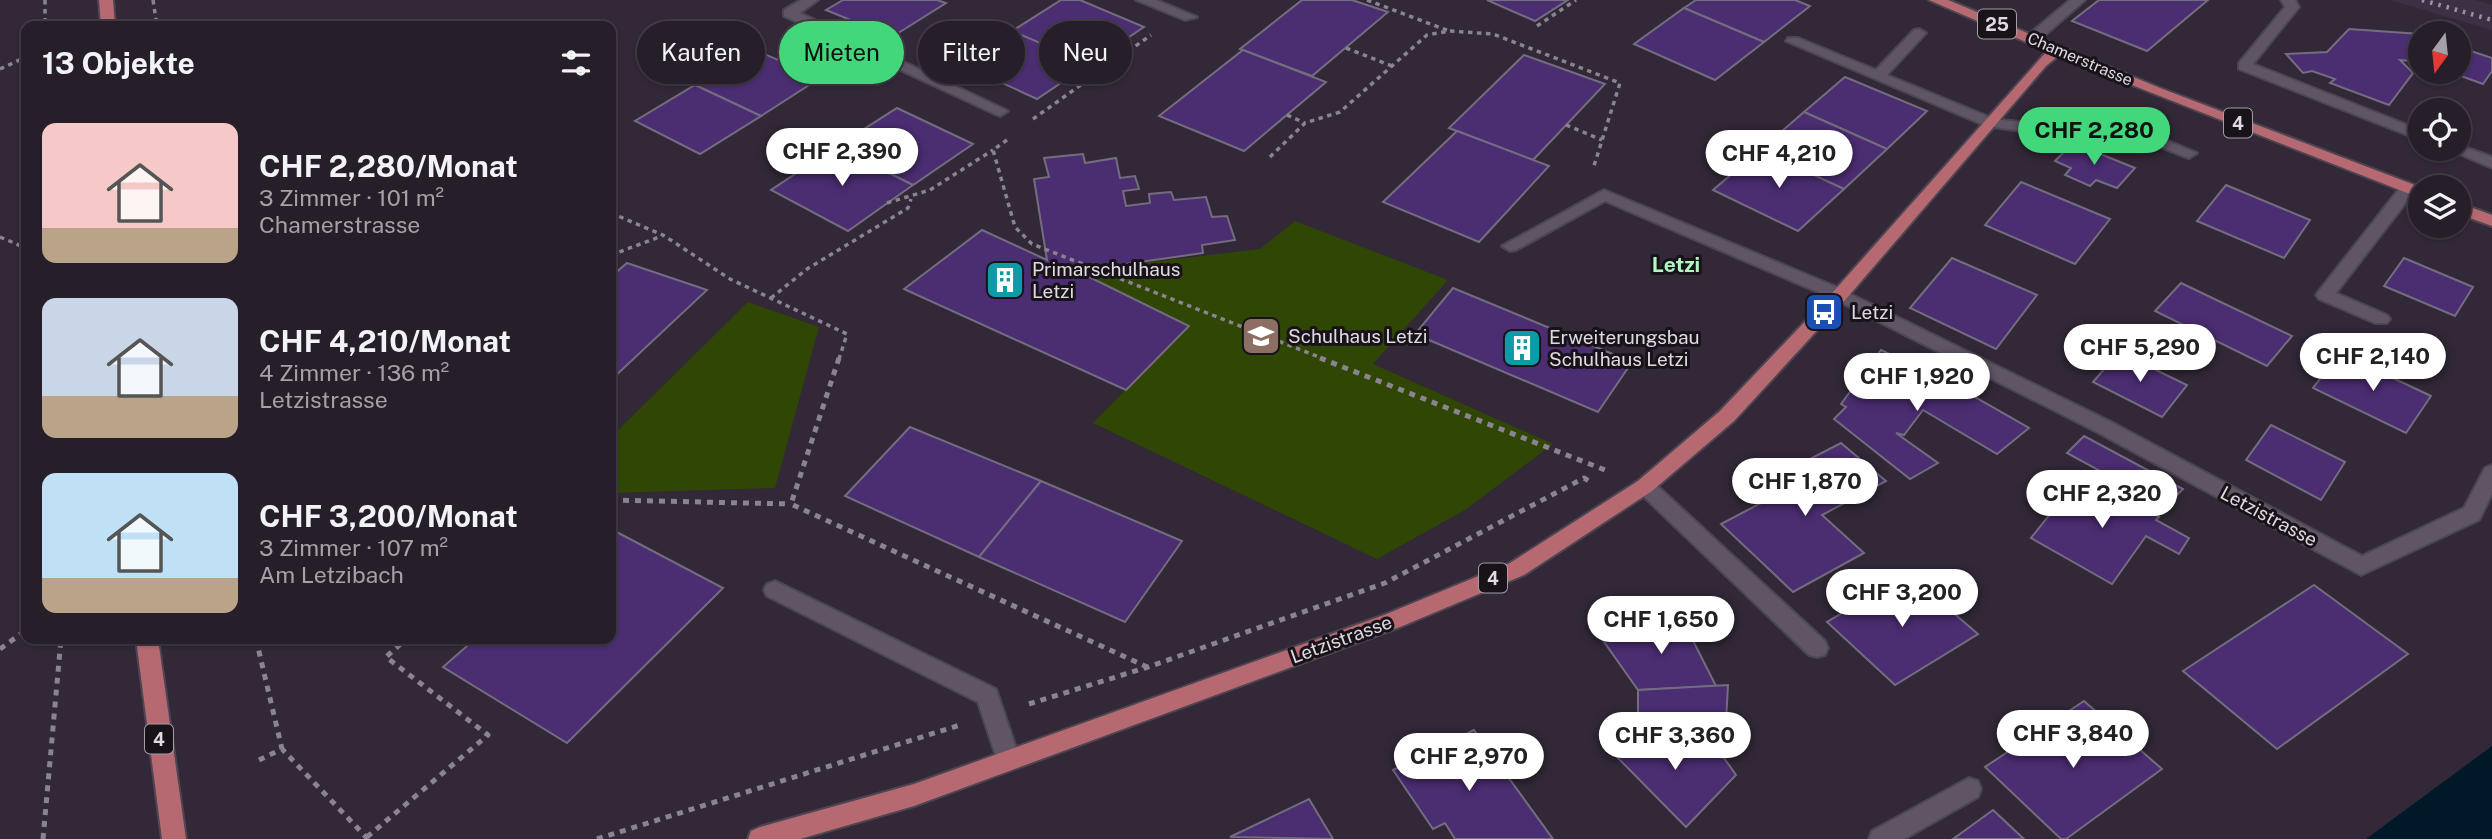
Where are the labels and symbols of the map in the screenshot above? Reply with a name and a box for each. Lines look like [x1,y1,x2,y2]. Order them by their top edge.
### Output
road number: 25 [1978,9,2016,38]
north arrow [2408,21,2471,84]
street label: Chamerstrasse [2025,28,2135,90]
pin: CHF 2,280 [2014,108,2174,167]
road number: 4 [2224,109,2252,138]
pin: CHF 2,390 [762,128,922,188]
pin: CHF 4,210 [1699,130,1859,190]
district label: Letzi [1652,252,1700,277]
place label: Primarschulhaus Letzi [1032,258,1180,302]
building icon: Primarschulhaus Letzi [984,259,1026,301]
bus stop icon: Letzi [1803,291,1845,333]
place label: Letzi [1851,301,1893,323]
school or university icon: Schulhaus Letzi [1240,315,1282,357]
pin: CHF 5,290 [2060,324,2220,384]
place label: Schulhaus Letzi [1288,325,1427,347]
place label: Erweiterungsbau Schulhaus Letzi [1549,326,1700,370]
building icon: Erweiterungsbau Schulhaus Letzi [1501,327,1543,369]
pin: CHF 2,140 [2293,334,2453,393]
pin: CHF 1,920 [1837,354,1997,413]
pin: CHF 1,870 [1725,458,1885,518]
pin: CHF 2,320 [2022,470,2182,530]
street label: Letzistrasse [2217,481,2321,551]
road number: 4 [1479,564,1507,592]
pin: CHF 3,200 [1822,570,1982,629]
pin: CHF 1,650 [1581,596,1741,656]
street label: Letzistrasse [1287,610,1395,668]
pin: CHF 3,840 [1993,710,2153,770]
pin: CHF 3,360 [1595,712,1755,772]
road number: 4 [145,724,173,754]
pin: CHF 2,970 [1389,734,1549,793]

